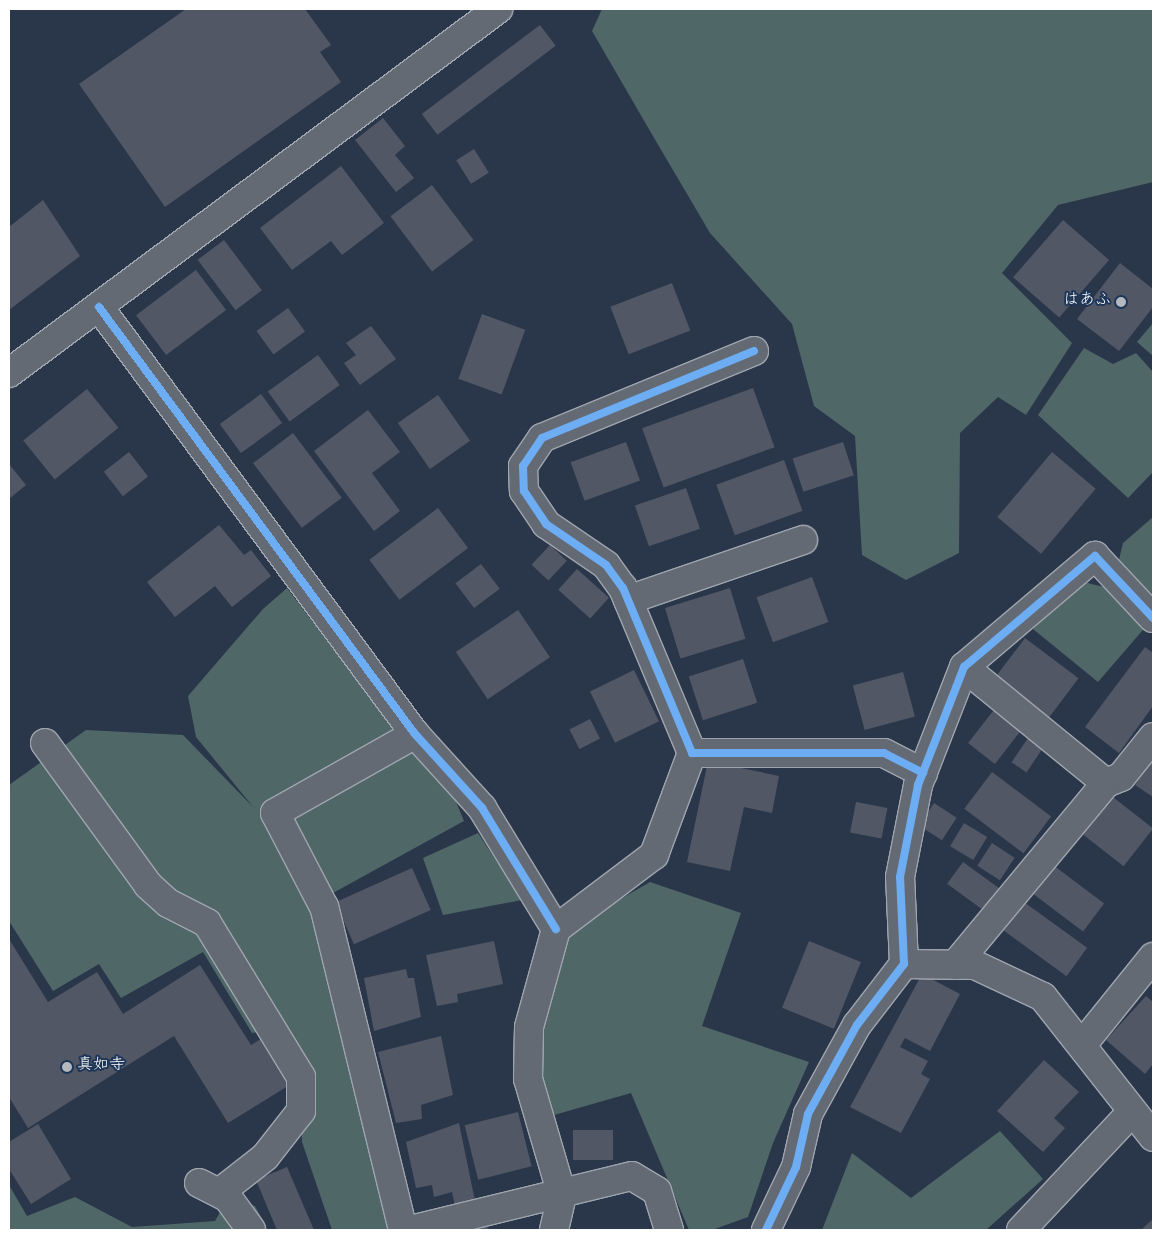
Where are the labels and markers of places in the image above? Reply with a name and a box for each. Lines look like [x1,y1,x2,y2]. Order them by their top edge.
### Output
place label: はあふ [1063,292,1111,312]
marker: はあふ [1115,296,1127,308]
place label: 真如寺 [77,1057,125,1077]
marker: 真如寺 [61,1061,73,1073]

